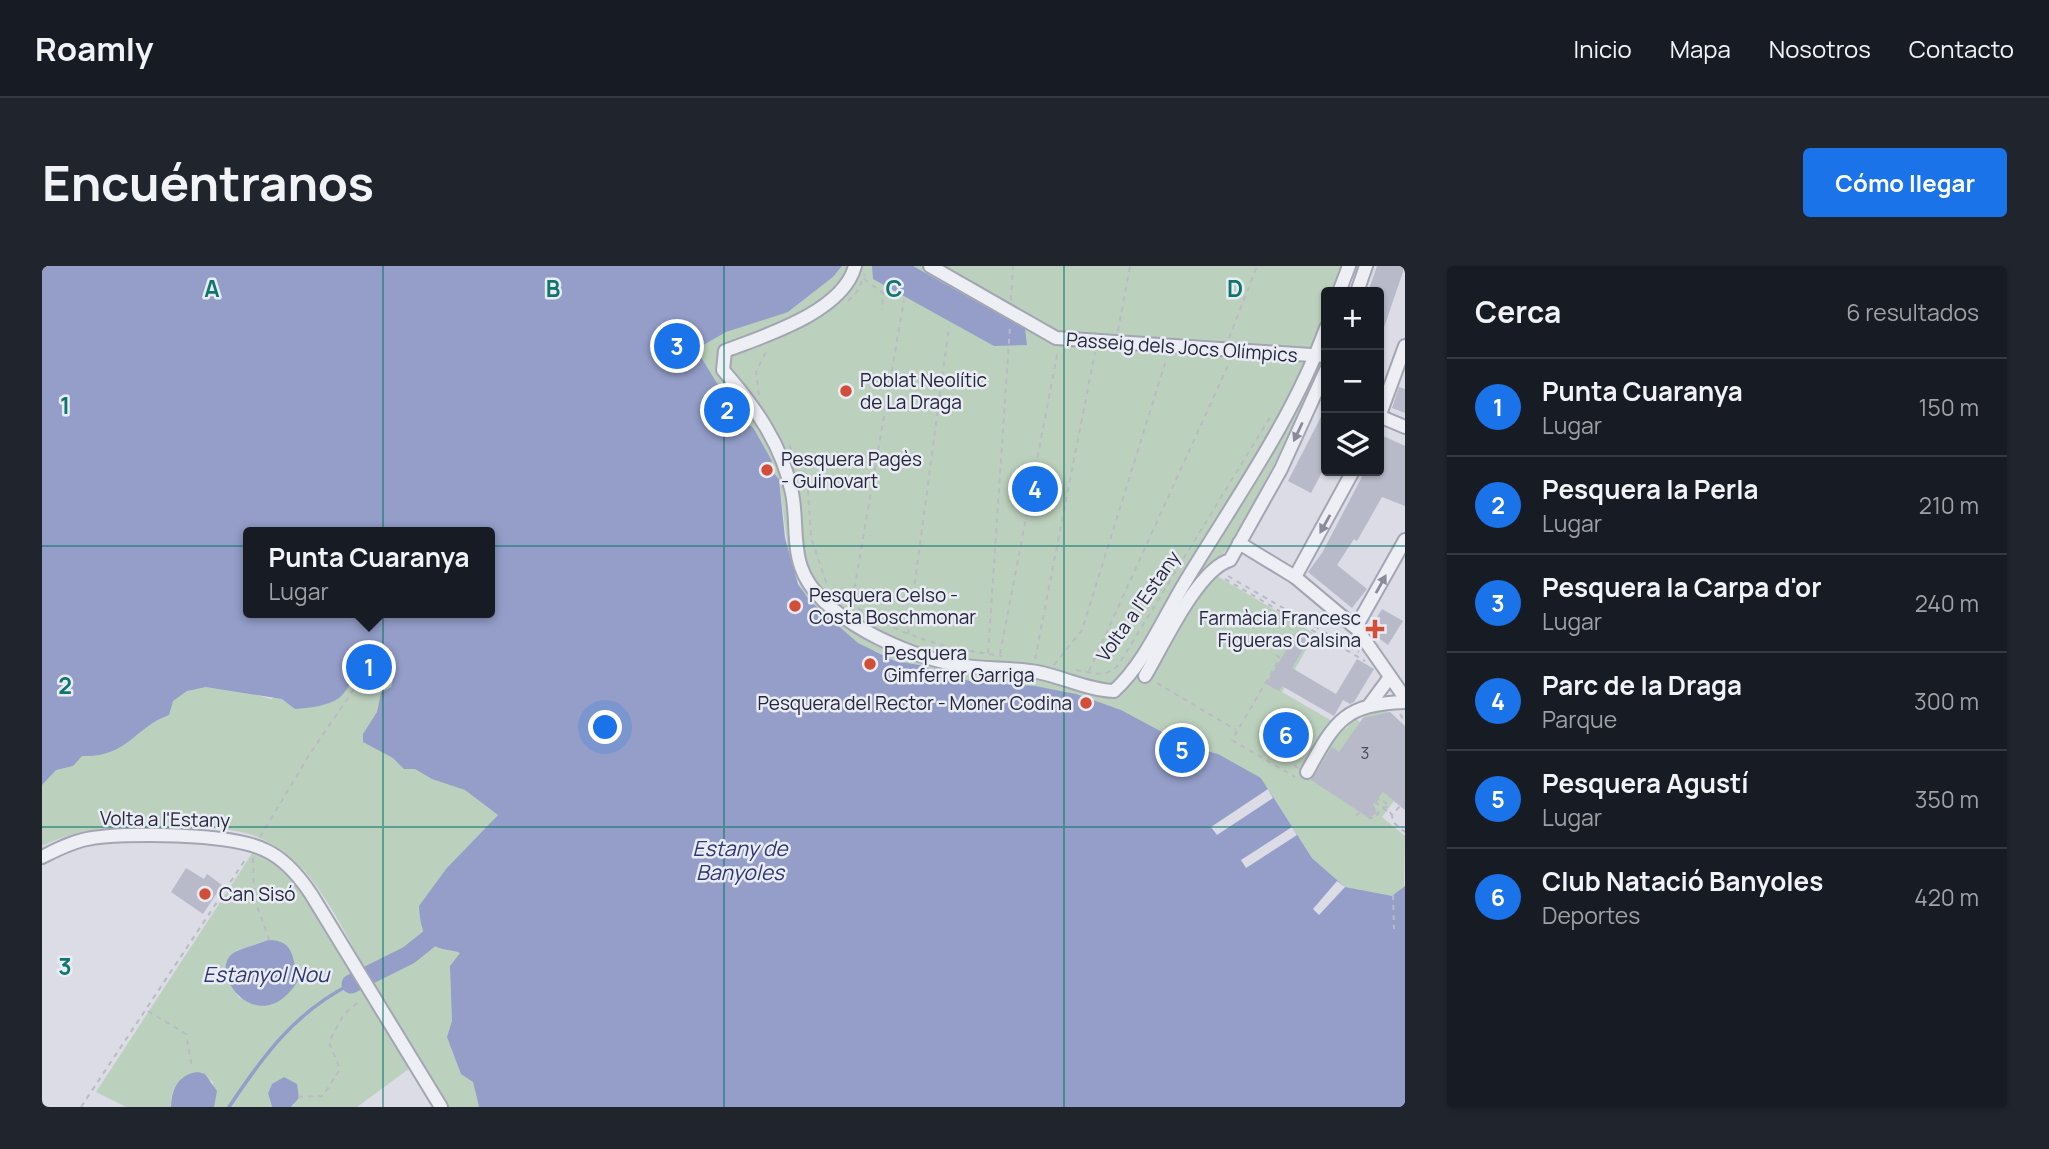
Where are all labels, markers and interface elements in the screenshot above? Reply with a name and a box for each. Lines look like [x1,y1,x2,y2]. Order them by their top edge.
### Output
text: Roamly [35,26,154,71]
text: Inicio [1574,32,1632,65]
text: Mapa [1670,32,1731,65]
text: Nosotros [1769,32,1871,65]
text: Contacto [1909,32,2014,65]
button: Cómo llegar [1803,148,2007,217]
text: Encuéntranos [42,149,374,216]
text: A [204,272,220,304]
text: B [546,272,560,304]
text: C [886,272,903,304]
text: D [1227,272,1243,304]
map controls [1321,287,1384,476]
button: + [1321,287,1384,350]
text: Cerca [1475,291,1561,332]
text: 6 resultados [1846,296,1979,328]
pin: 3 [654,320,700,372]
street label: Passeig dels Jocs Olímpics [1065,326,1299,368]
button: − [1321,350,1384,413]
place label: Poblat Neolític de La Draga [860,367,987,415]
text: Punta Cuaranya [1542,373,1743,409]
marker: Poblat Neolític de La Draga [838,383,854,399]
pin: 2 [704,384,750,436]
text: 1 [60,389,70,421]
text: 1 [1493,391,1503,423]
text: 150 m [1919,391,1979,423]
text: Lugar [1542,409,1602,441]
button: layers [1321,413,1384,476]
one-way arrow [1292,422,1304,442]
place label: Pesquera Pagès - Guinovart [781,446,922,494]
marker: Pesquera Pagès - Guinovart [759,462,775,478]
pin: 4 [1012,463,1058,515]
text: Pesquera la Perla [1542,471,1758,507]
text: 2 [1491,489,1505,521]
text: 210 m [1919,489,1979,521]
text: Lugar [1542,507,1602,539]
one-way arrow [1319,515,1331,534]
popup [243,527,495,618]
text: Punta Cuaranya [269,539,469,575]
street label: Volta a l'Estany [1090,545,1186,667]
text: Pesquera la Carpa d'or [1542,569,1822,605]
one-way arrow [1375,574,1387,594]
text: Lugar [269,575,329,607]
place label: Pesquera Celso - Costa Boschmonar [809,582,976,630]
text: 3 [1491,587,1505,619]
text: 240 m [1915,587,1979,619]
marker: Pesquera Celso - Costa Boschmonar [787,598,803,614]
place label: Farmàcia Francesc Figueras Calsina [1199,605,1361,653]
text: Lugar [1542,605,1602,637]
marker: Farmàcia Francesc Figueras Calsina [1367,621,1383,637]
place label: Pesquera Gimferrer Garriga [884,640,1035,688]
pin: 1 [346,641,392,693]
marker: Pesquera Gimferrer Garriga [862,656,878,672]
text: Parc de la Draga [1542,667,1742,703]
text: 2 [58,669,72,701]
text: 4 [1491,685,1505,717]
text: 300 m [1914,685,1979,717]
place label: Pesquera del Rector - Moner Codina [757,690,1072,716]
marker: Pesquera del Rector - Moner Codina [1078,695,1094,711]
text: Parque [1542,703,1617,735]
pin: 6 [1263,709,1309,761]
your location [588,710,622,744]
pin: 5 [1159,724,1205,776]
house number: 3 [1361,742,1369,764]
text: Pesquera Agustí [1542,765,1749,801]
text: 5 [1491,783,1505,815]
text: 350 m [1915,783,1979,815]
text: Lugar [1542,801,1602,833]
street label: Volta a l'Estany [100,805,230,833]
water label: Estany de Banyoles [692,834,789,886]
text: Club Natació Banyoles [1542,863,1823,899]
place label: Can Sisó [219,881,296,907]
text: 6 [1491,881,1505,913]
text: 420 m [1914,881,1979,913]
marker: Can Sisó [197,886,213,902]
text: Deportes [1542,899,1640,931]
text: 3 [58,950,72,982]
water label: Estanyol Nou [203,960,331,988]

